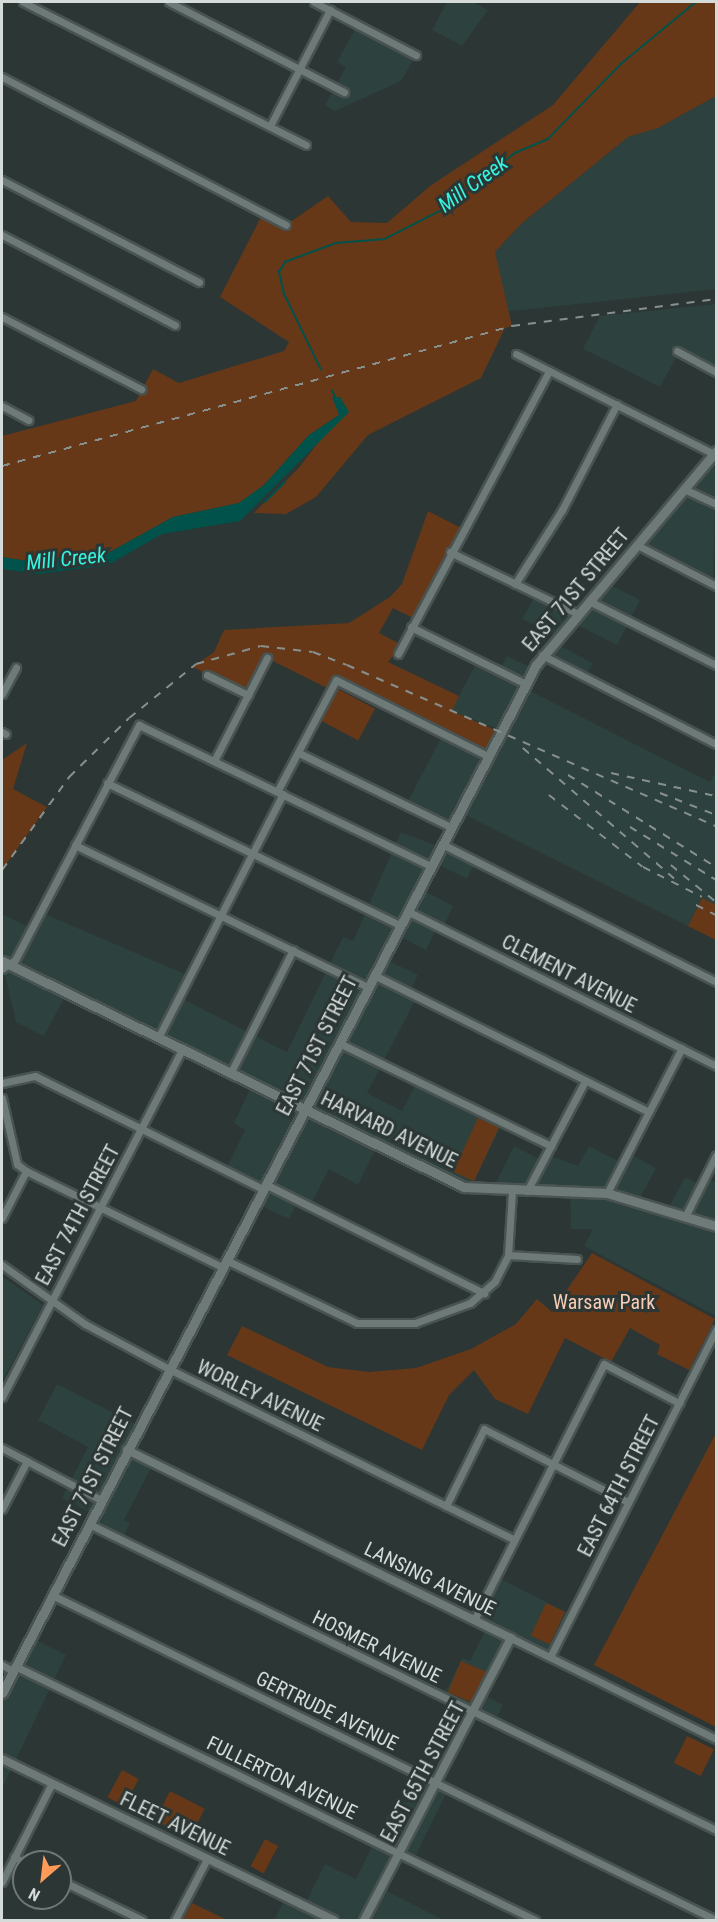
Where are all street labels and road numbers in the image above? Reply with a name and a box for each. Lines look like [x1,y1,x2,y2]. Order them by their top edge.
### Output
street label: EAST 71ST STREET [517,523,635,657]
street label: CLEMENT AVENUE [497,930,641,1018]
street label: EAST 71ST STREET [271,972,363,1120]
street label: HARVARD AVENUE [317,1087,461,1173]
street label: EAST 74TH STREET [31,1141,125,1289]
street label: WORLEY AVENUE [193,1355,327,1437]
street label: EAST 71ST STREET [47,1403,139,1551]
street label: EAST 64TH STREET [573,1411,665,1561]
street label: LANSING AVENUE [360,1537,500,1621]
street label: HOSMER AVENUE [309,1605,445,1689]
street label: GERTRUDE AVENUE [252,1666,402,1756]
street label: EAST 65TH STREET [376,1698,470,1846]
street label: FULLERTON AVENUE [203,1731,361,1825]
street label: FLEET AVENUE [116,1787,234,1861]

